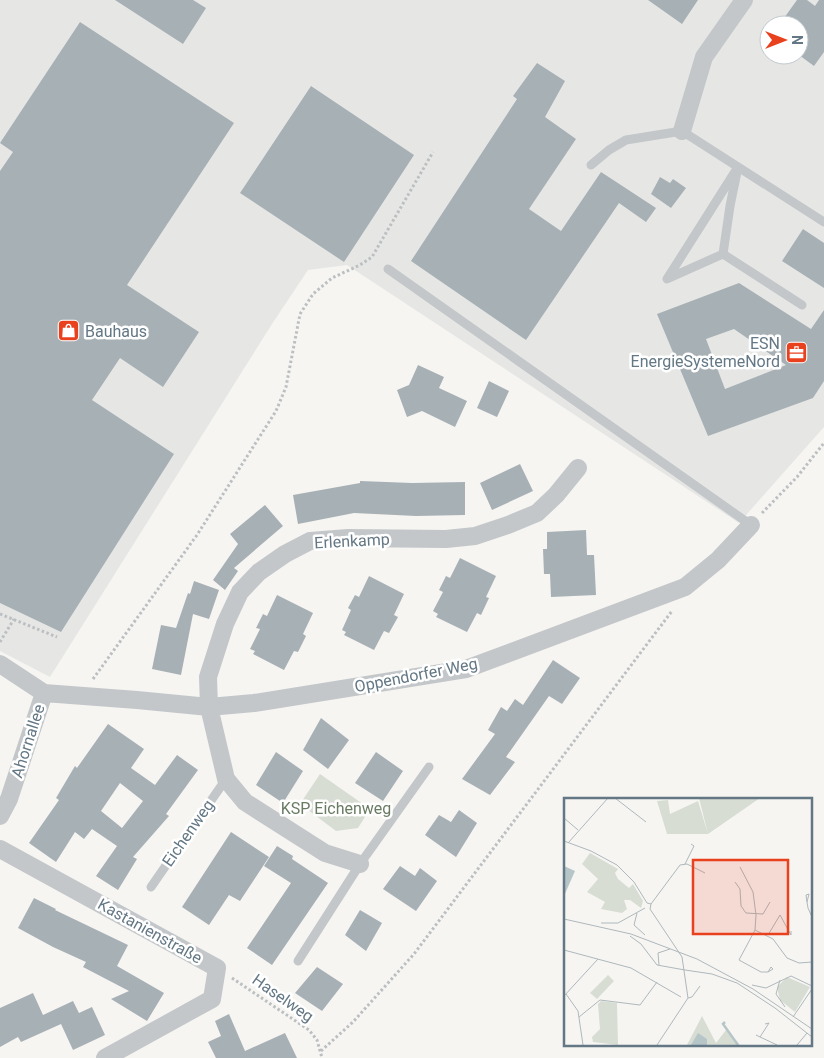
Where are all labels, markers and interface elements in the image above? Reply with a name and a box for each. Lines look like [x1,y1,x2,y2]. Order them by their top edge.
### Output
north arrow [759,15,809,65]
text: N [789,35,805,45]
shop icon: Bauhaus [57,319,81,343]
place label: Bauhaus [85,322,147,341]
place label: ESN EnergieSystemeNord [631,334,780,371]
office icon: ESN EnergieSystemeNord [784,340,808,364]
street label: Erlenkamp [314,530,390,552]
street label: Oppendorfer Weg [353,654,479,696]
street label: Ahornallee [7,702,49,780]
street label: Eichenweg [158,796,218,870]
inset map [564,798,812,1046]
park label: KSP Eichenweg [281,799,391,818]
street label: Kastanienstraße [95,895,205,967]
street label: Haselweg [249,970,317,1026]

